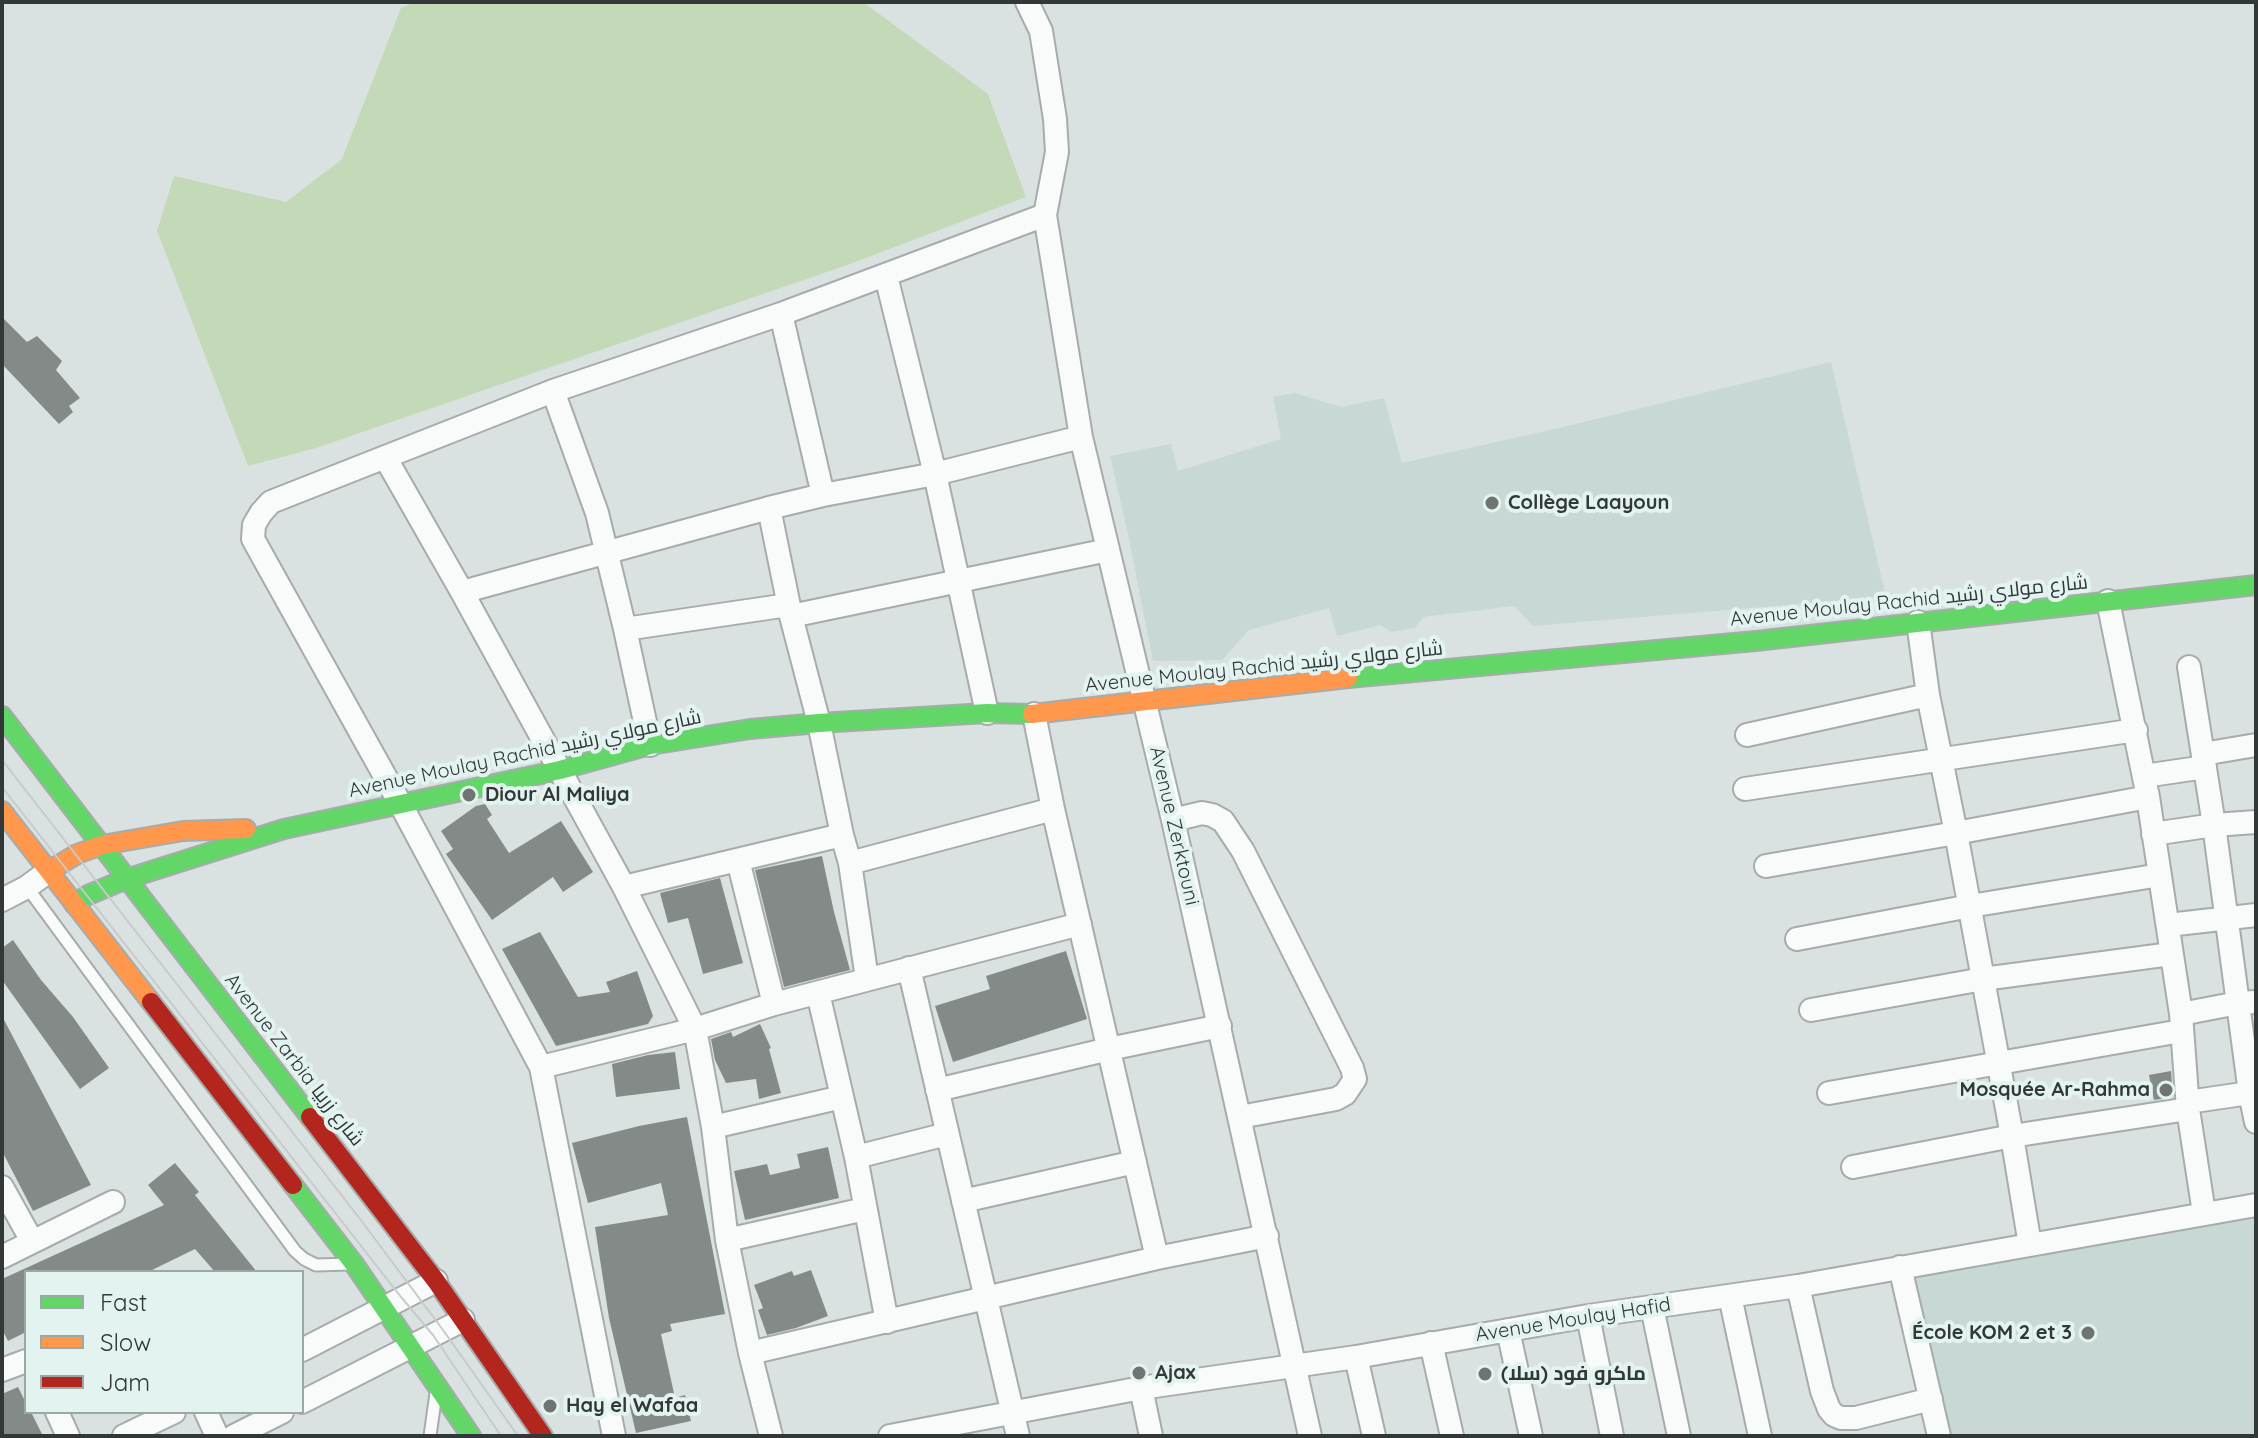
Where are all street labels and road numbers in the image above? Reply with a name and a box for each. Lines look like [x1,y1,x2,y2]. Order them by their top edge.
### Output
street label: Avenue Moulay Rachid شارع مولاي رشيد [1729,570,2089,632]
street label: Avenue Moulay Rachid شارع مولاي رشيد [1084,636,1444,698]
street label: Avenue Moulay Rachid شارع مولاي رشيد [347,705,703,803]
street label: Avenue Zerktouni [1144,744,1204,908]
street label: Avenue Zarbia شارع زربيا [219,969,369,1151]
street label: Avenue Moulay Hafid [1474,1293,1672,1347]

